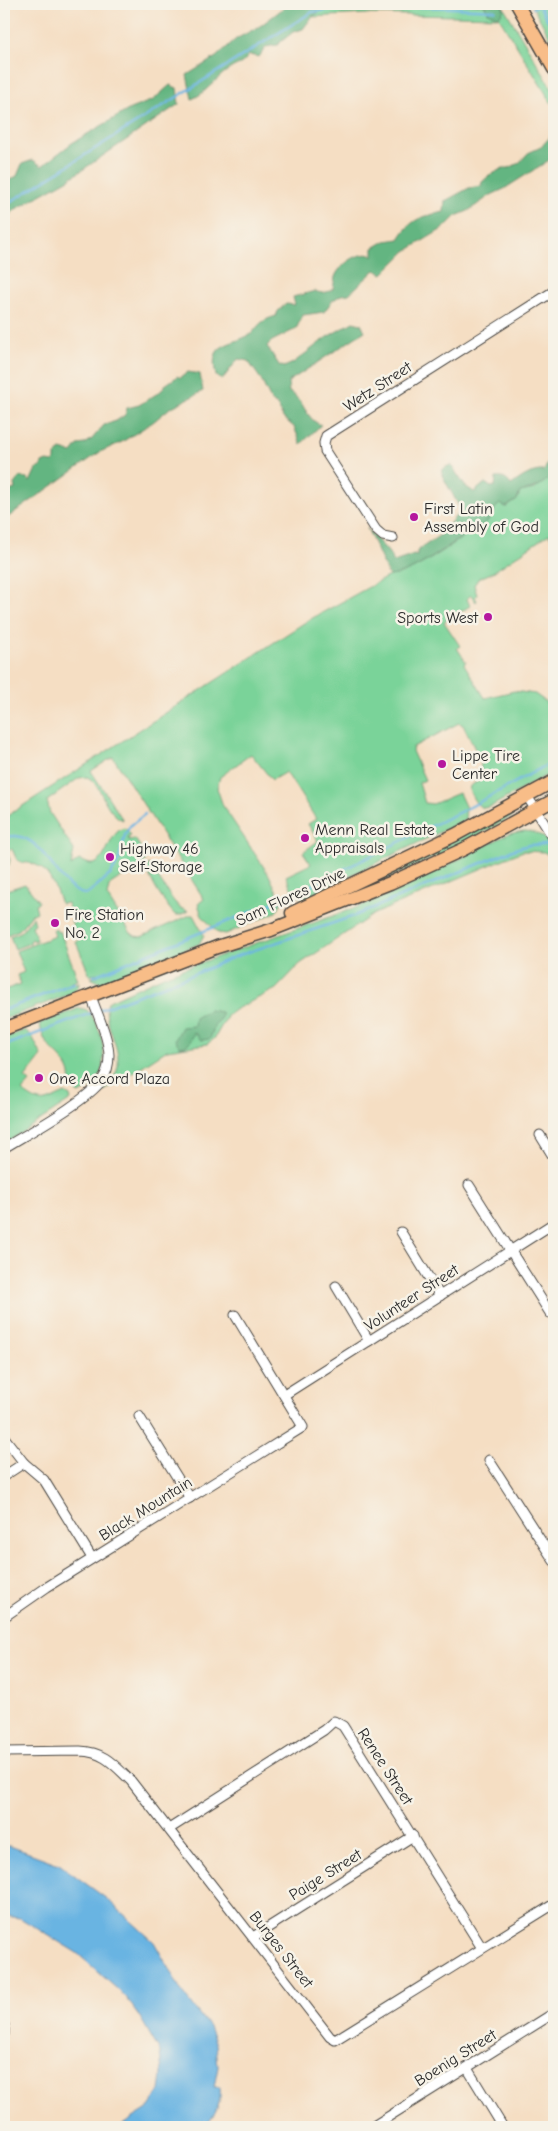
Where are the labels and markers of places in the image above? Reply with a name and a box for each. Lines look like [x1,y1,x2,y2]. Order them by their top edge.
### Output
place label: First Latin Assembly of God [424,500,539,536]
marker: First Latin Assembly of God [408,511,420,523]
place label: Sports West [397,609,478,627]
marker: Sports West [482,611,494,623]
place label: Lippe Tire Center [452,747,520,783]
marker: Lippe Tire Center [436,758,448,770]
place label: Menn Real Estate Appraisals [315,821,435,857]
marker: Menn Real Estate Appraisals [299,832,311,844]
place label: Highway 46 Self-Storage [120,840,202,876]
marker: Highway 46 Self-Storage [104,851,116,863]
place label: Fire Station No. 2 [65,906,144,942]
marker: Fire Station No. 2 [49,917,61,929]
place label: One Accord Plaza [49,1070,170,1088]
marker: One Accord Plaza [33,1072,45,1084]

